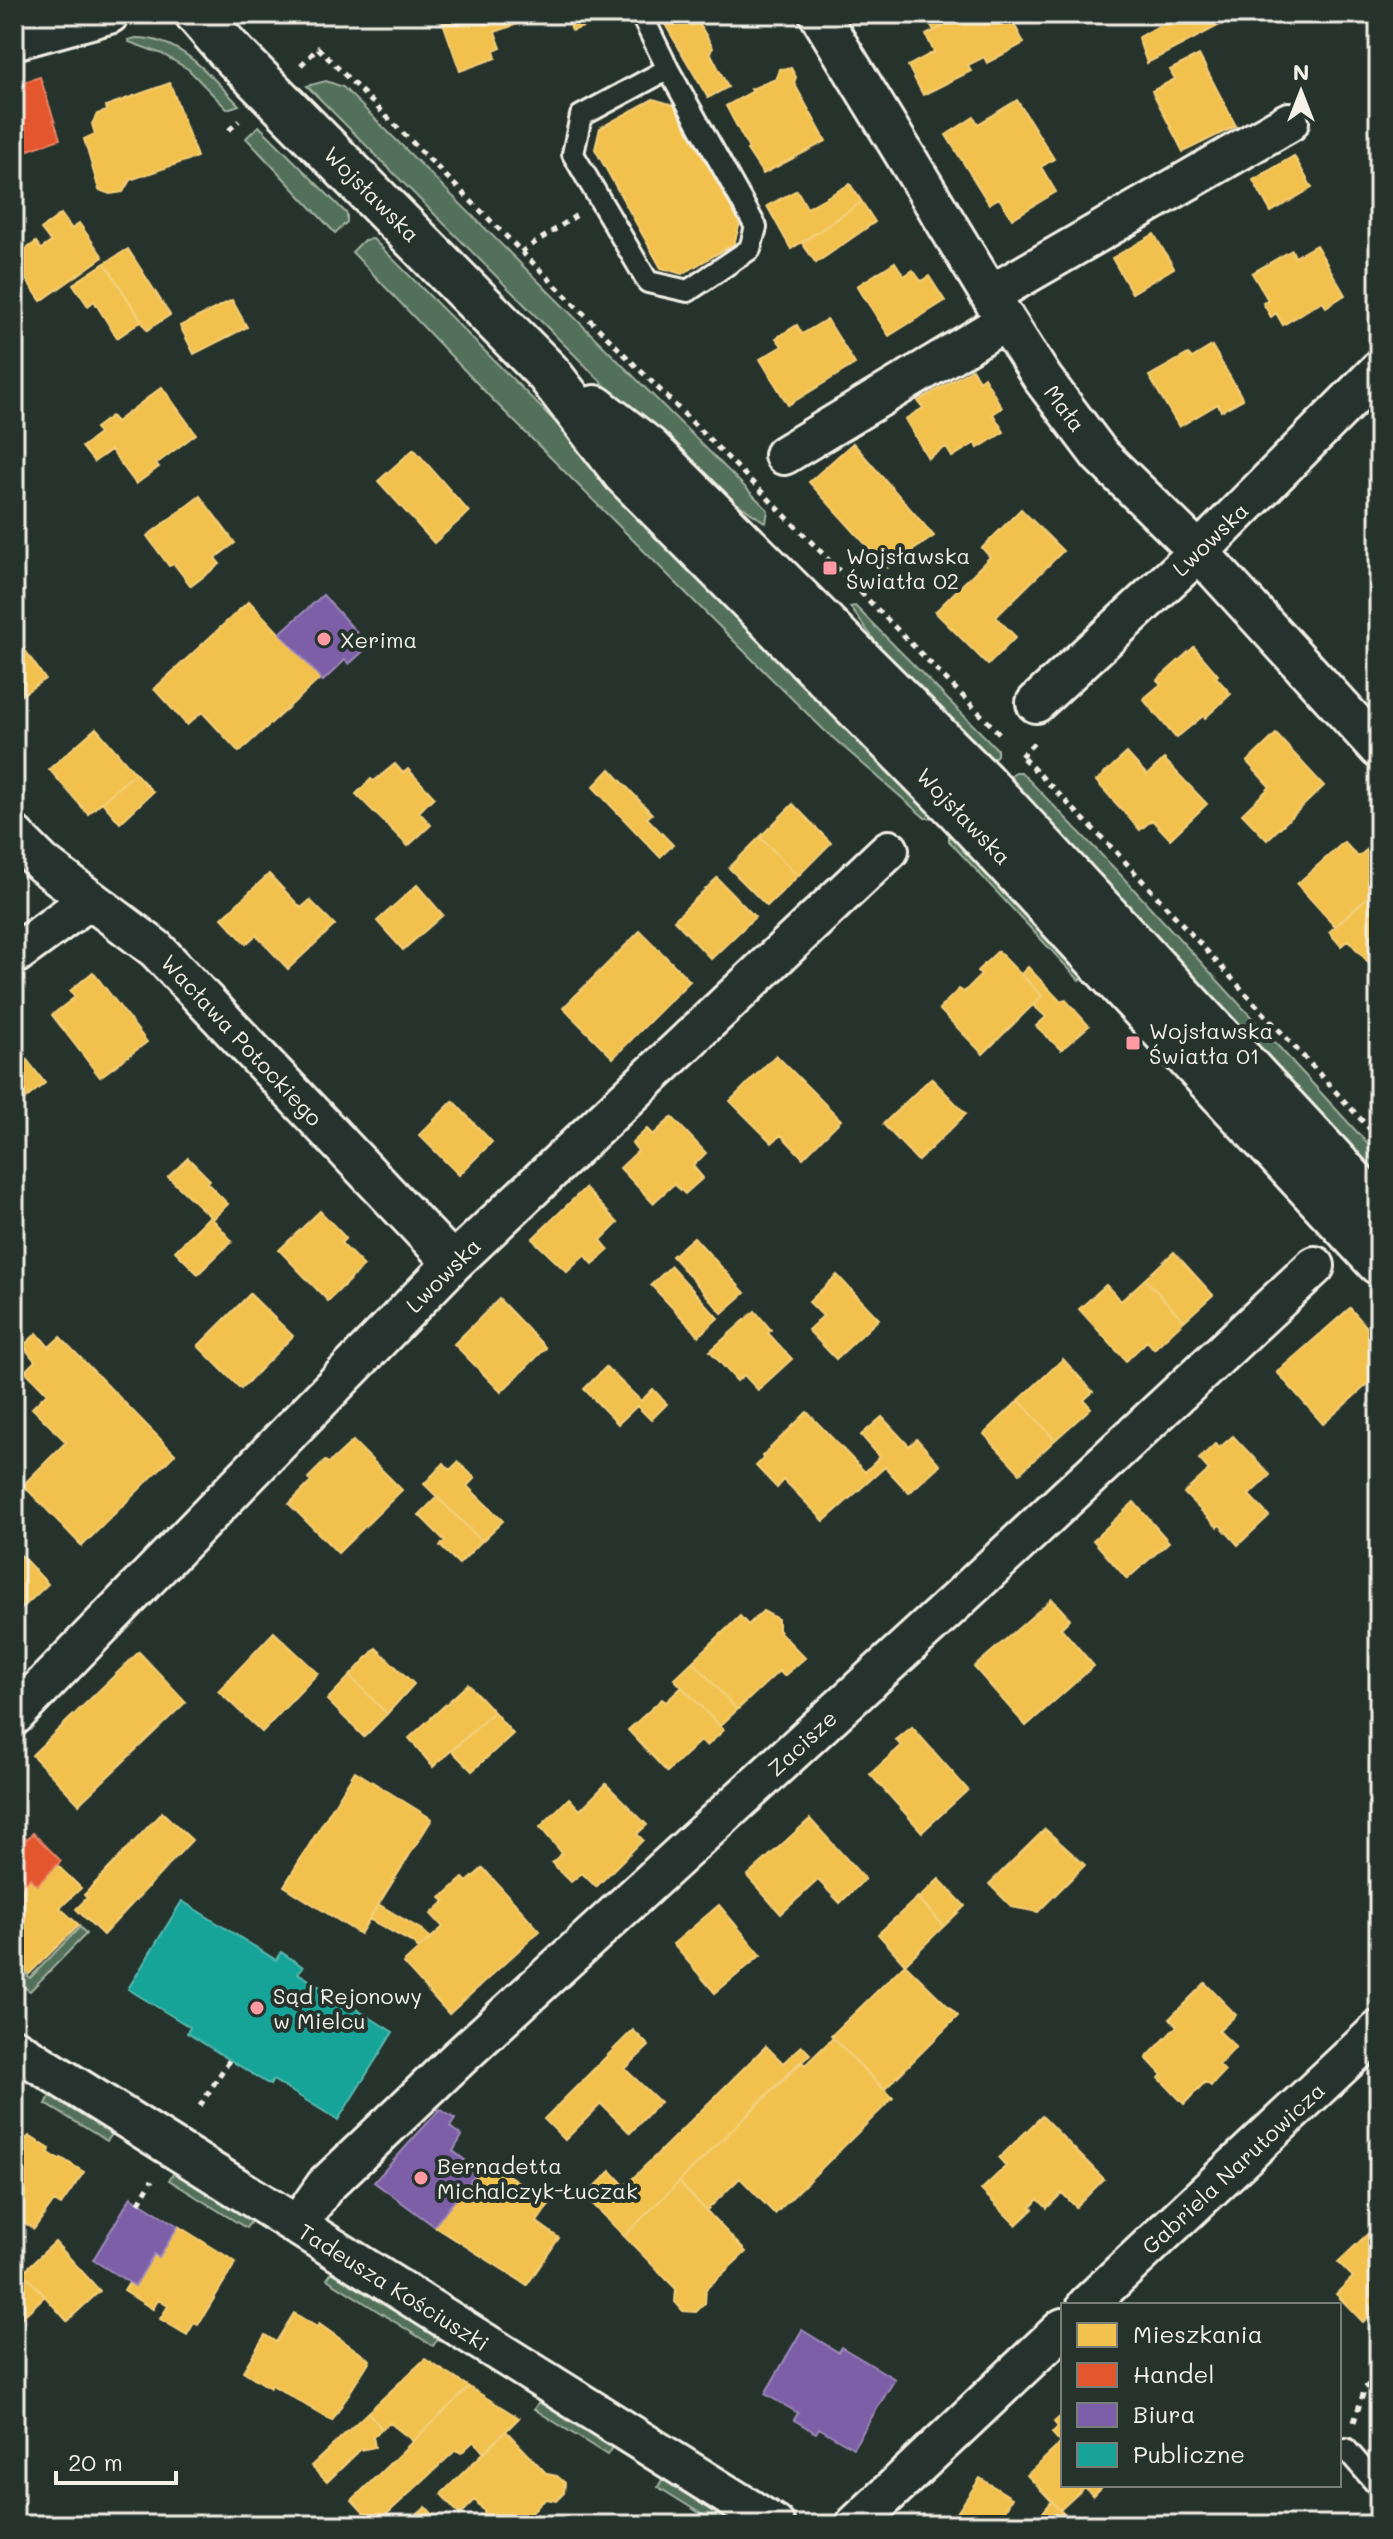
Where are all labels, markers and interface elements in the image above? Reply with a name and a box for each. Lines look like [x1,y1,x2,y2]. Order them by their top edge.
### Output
north arrow [1261,52,1341,132]
text: N [1293,57,1309,86]
street label: Wojsławska [318,140,426,248]
street label: Mała [1038,379,1092,437]
street label: Lwowska [1166,496,1254,582]
place label: Wojsławska Światła 02 [846,541,970,595]
marker: Wojsławska Światła 02 [821,559,839,577]
place label: Xerima [340,625,417,654]
marker: Xerima [315,630,333,648]
street label: Wojsławska [910,761,1018,871]
street label: Wacława Potockiego [155,948,329,1132]
place label: Wojsławska Światła 01 [1149,1016,1273,1070]
marker: Wojsławska Światła 01 [1124,1034,1142,1052]
street label: Lwowska [399,1231,487,1319]
street label: Zacisze [761,1704,843,1782]
place label: Sąd Rejonowy w Mielcu [273,1981,422,2035]
marker: Sąd Rejonowy w Mielcu [248,1999,266,2017]
street label: Gabriela Narutowicza [1135,2076,1331,2260]
place label: Bernadetta Michalczyk-Łuczak [437,2151,638,2205]
marker: Bernadetta Michalczyk-Łuczak [412,2169,430,2187]
street label: Tadeusza Kościuszki [293,2217,495,2357]
legend [1061,2303,1341,2487]
text: Mieszkania [1133,2318,1263,2349]
text: Handel [1133,2358,1214,2389]
text: Biura [1133,2398,1195,2429]
scale bar [56,2435,176,2485]
text: Publiczne [1133,2438,1245,2469]
text: 20 m [68,2446,123,2477]

